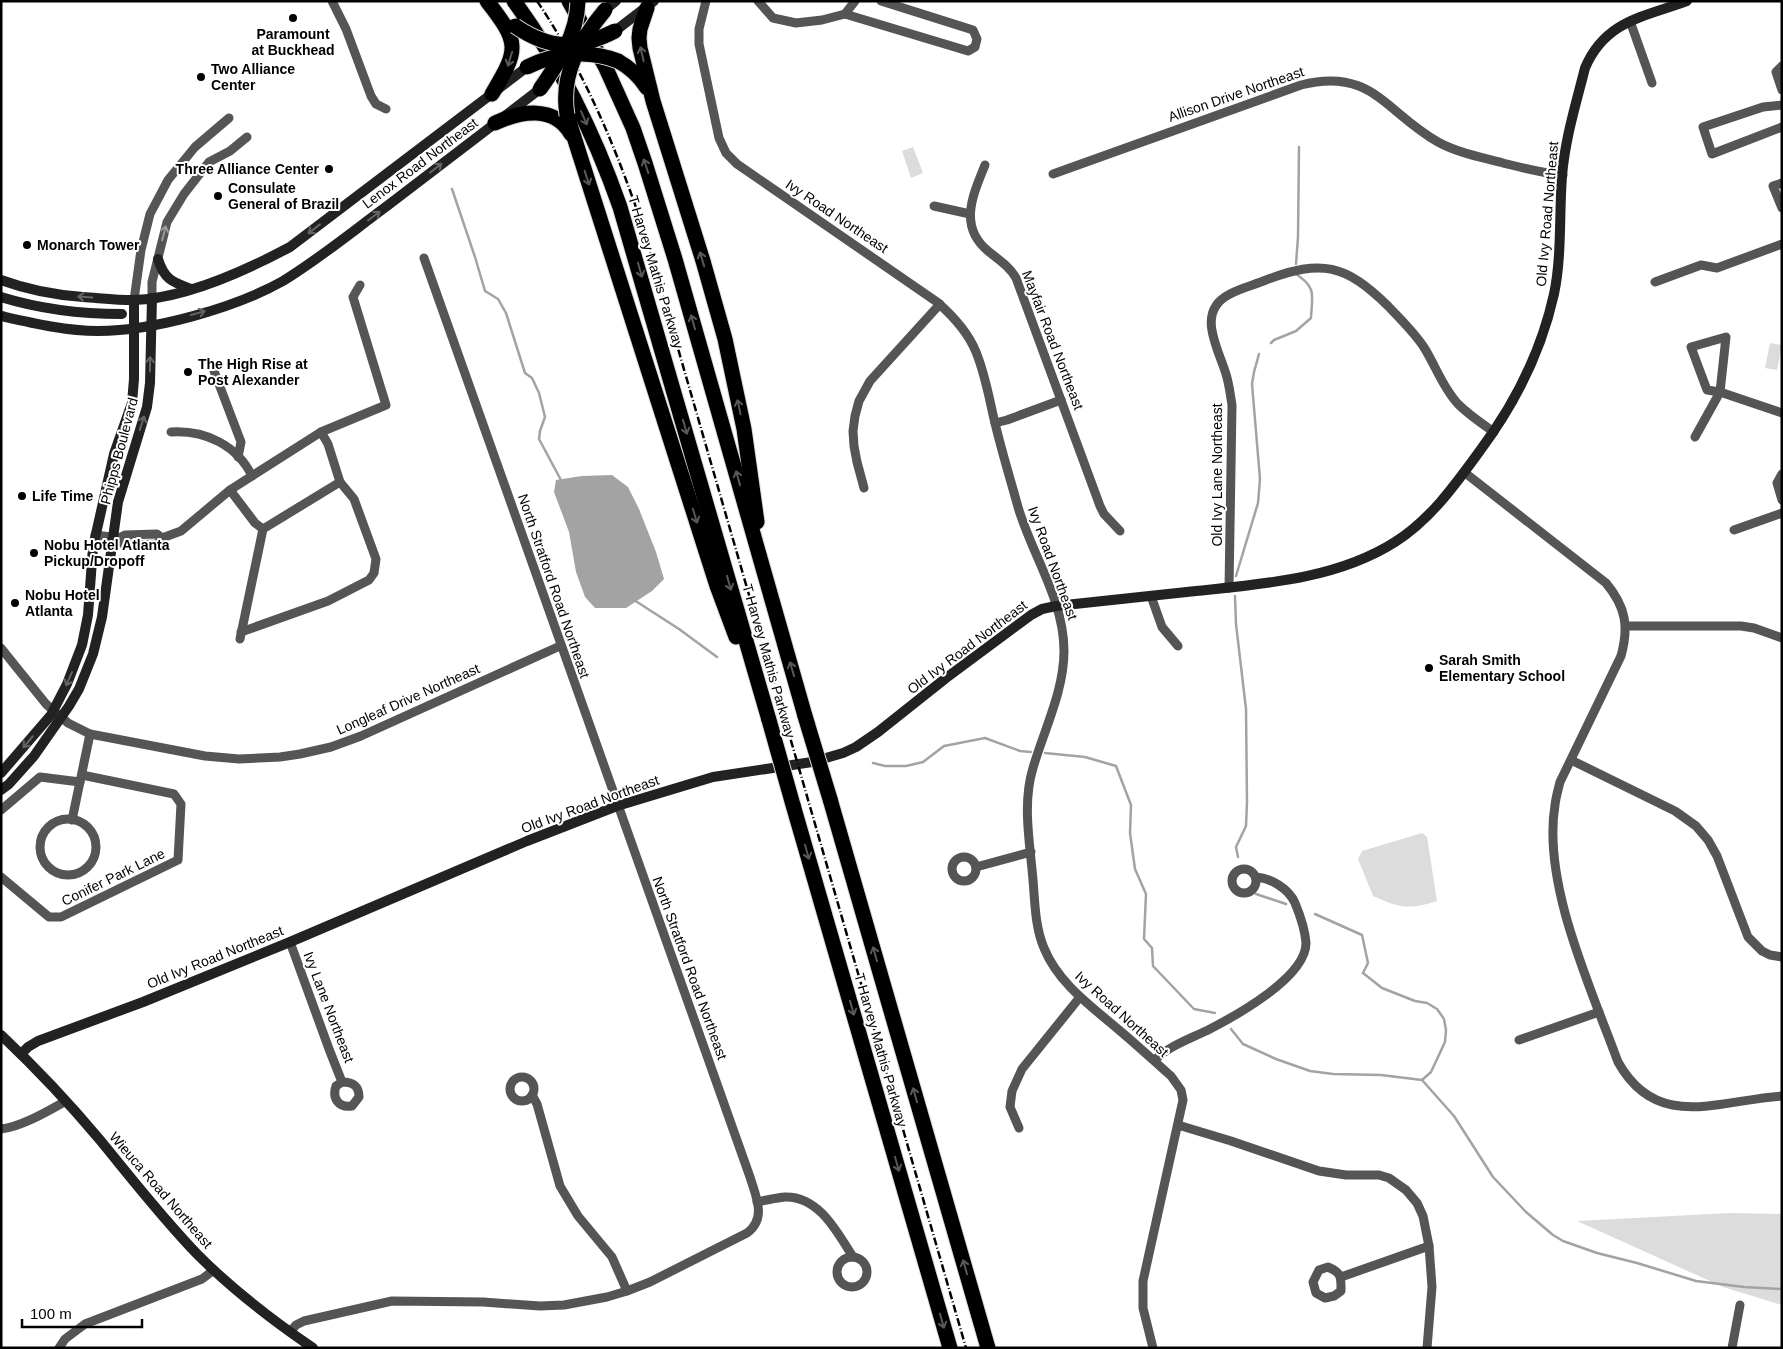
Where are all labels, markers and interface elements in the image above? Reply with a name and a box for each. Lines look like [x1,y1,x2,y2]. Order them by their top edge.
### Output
marker: Paramount at Buckhead [287,12,299,24]
place label: Paramount at Buckhead [251,26,335,58]
one-way arrow [637,47,646,63]
one-way arrow [504,51,514,67]
place label: Two Alliance Center [211,61,295,93]
street label: Allison Drive Northeast [1166,63,1306,125]
marker: Two Alliance Center [195,71,207,83]
one-way arrow [580,110,590,125]
street label: Lenox Road Northeast [359,114,481,212]
street label: Old Ivy Road Northeast [1533,141,1561,287]
one-way arrow [641,159,651,175]
place label: Three Alliance Center [176,161,320,177]
marker: Three Alliance Center [323,163,335,175]
one-way arrow [430,163,443,174]
one-way arrow [582,170,592,186]
street label: Ivy Road Northeast [783,176,891,256]
place label: Consulate General of Brazil [228,180,339,212]
marker: Consulate General of Brazil [212,190,224,202]
street label: T Harvey Mathis Parkway [625,194,687,350]
one-way arrow [367,210,380,221]
one-way arrow [308,224,321,235]
one-way arrow [160,225,170,241]
place label: Monarch Tower [37,237,140,253]
marker: Monarch Tower [21,239,33,251]
one-way arrow [697,251,707,267]
one-way arrow [635,262,645,278]
street label: Mayfair Road Northeast [1019,268,1087,412]
one-way arrow [77,292,93,302]
one-way arrow [190,308,206,318]
one-way arrow [687,314,697,330]
one-way arrow [145,356,155,372]
place label: The High Rise at Post Alexander [198,356,308,388]
marker: The High Rise at Post Alexander [182,366,194,378]
street label: Phipps Boulevard [97,396,141,506]
one-way arrow [734,399,743,415]
street label: Old Ivy Lane Northeast [1209,403,1225,547]
one-way arrow [138,416,147,431]
one-way arrow [680,418,690,434]
one-way arrow [732,471,742,487]
place label: Life Time [32,488,93,504]
marker: Life Time [16,490,28,502]
street label: North Stratford Road Northeast [515,492,593,680]
street label: Ivy Road Northeast [1025,504,1081,622]
one-way arrow [690,507,700,523]
place label: Nobu Hotel Atlanta Pickup/Dropoff [44,537,170,569]
marker: Nobu Hotel Atlanta Pickup/Dropoff [28,547,40,559]
one-way arrow [725,574,735,590]
street label: T Harvey Mathis Parkway [739,582,799,740]
place label: Nobu Hotel Atlanta [25,587,100,619]
marker: Nobu Hotel Atlanta [9,597,21,609]
street label: Old Ivy Road Northeast [904,597,1030,697]
place label: Sarah Smith Elementary School [1439,652,1565,684]
street label: Longleaf Drive Northeast [334,660,482,738]
one-way arrow [787,662,796,678]
marker: Sarah Smith Elementary School [1423,662,1435,674]
one-way arrow [64,671,74,686]
one-way arrow [22,735,33,748]
street label: Old Ivy Road Northeast [519,772,661,836]
one-way arrow [802,844,812,860]
street label: Conifer Park Lane [59,845,167,909]
street label: North Stratford Road Northeast [649,874,731,1062]
street label: Old Ivy Road Northeast [145,922,286,992]
one-way arrow [869,947,879,963]
street label: Ivy Lane Northeast [300,949,358,1065]
street label: Ivy Road Northeast [1072,968,1172,1060]
street label: T Harvey Mathis Parkway [851,971,911,1129]
one-way arrow [847,1000,857,1016]
one-way arrow [910,1088,920,1104]
street label: Wieuca Road Northeast [106,1129,216,1251]
one-way arrow [892,1156,902,1172]
one-way arrow [959,1260,969,1276]
scale bar [22,1296,142,1328]
text: 100 m [30,1305,72,1322]
one-way arrow [937,1312,947,1328]

